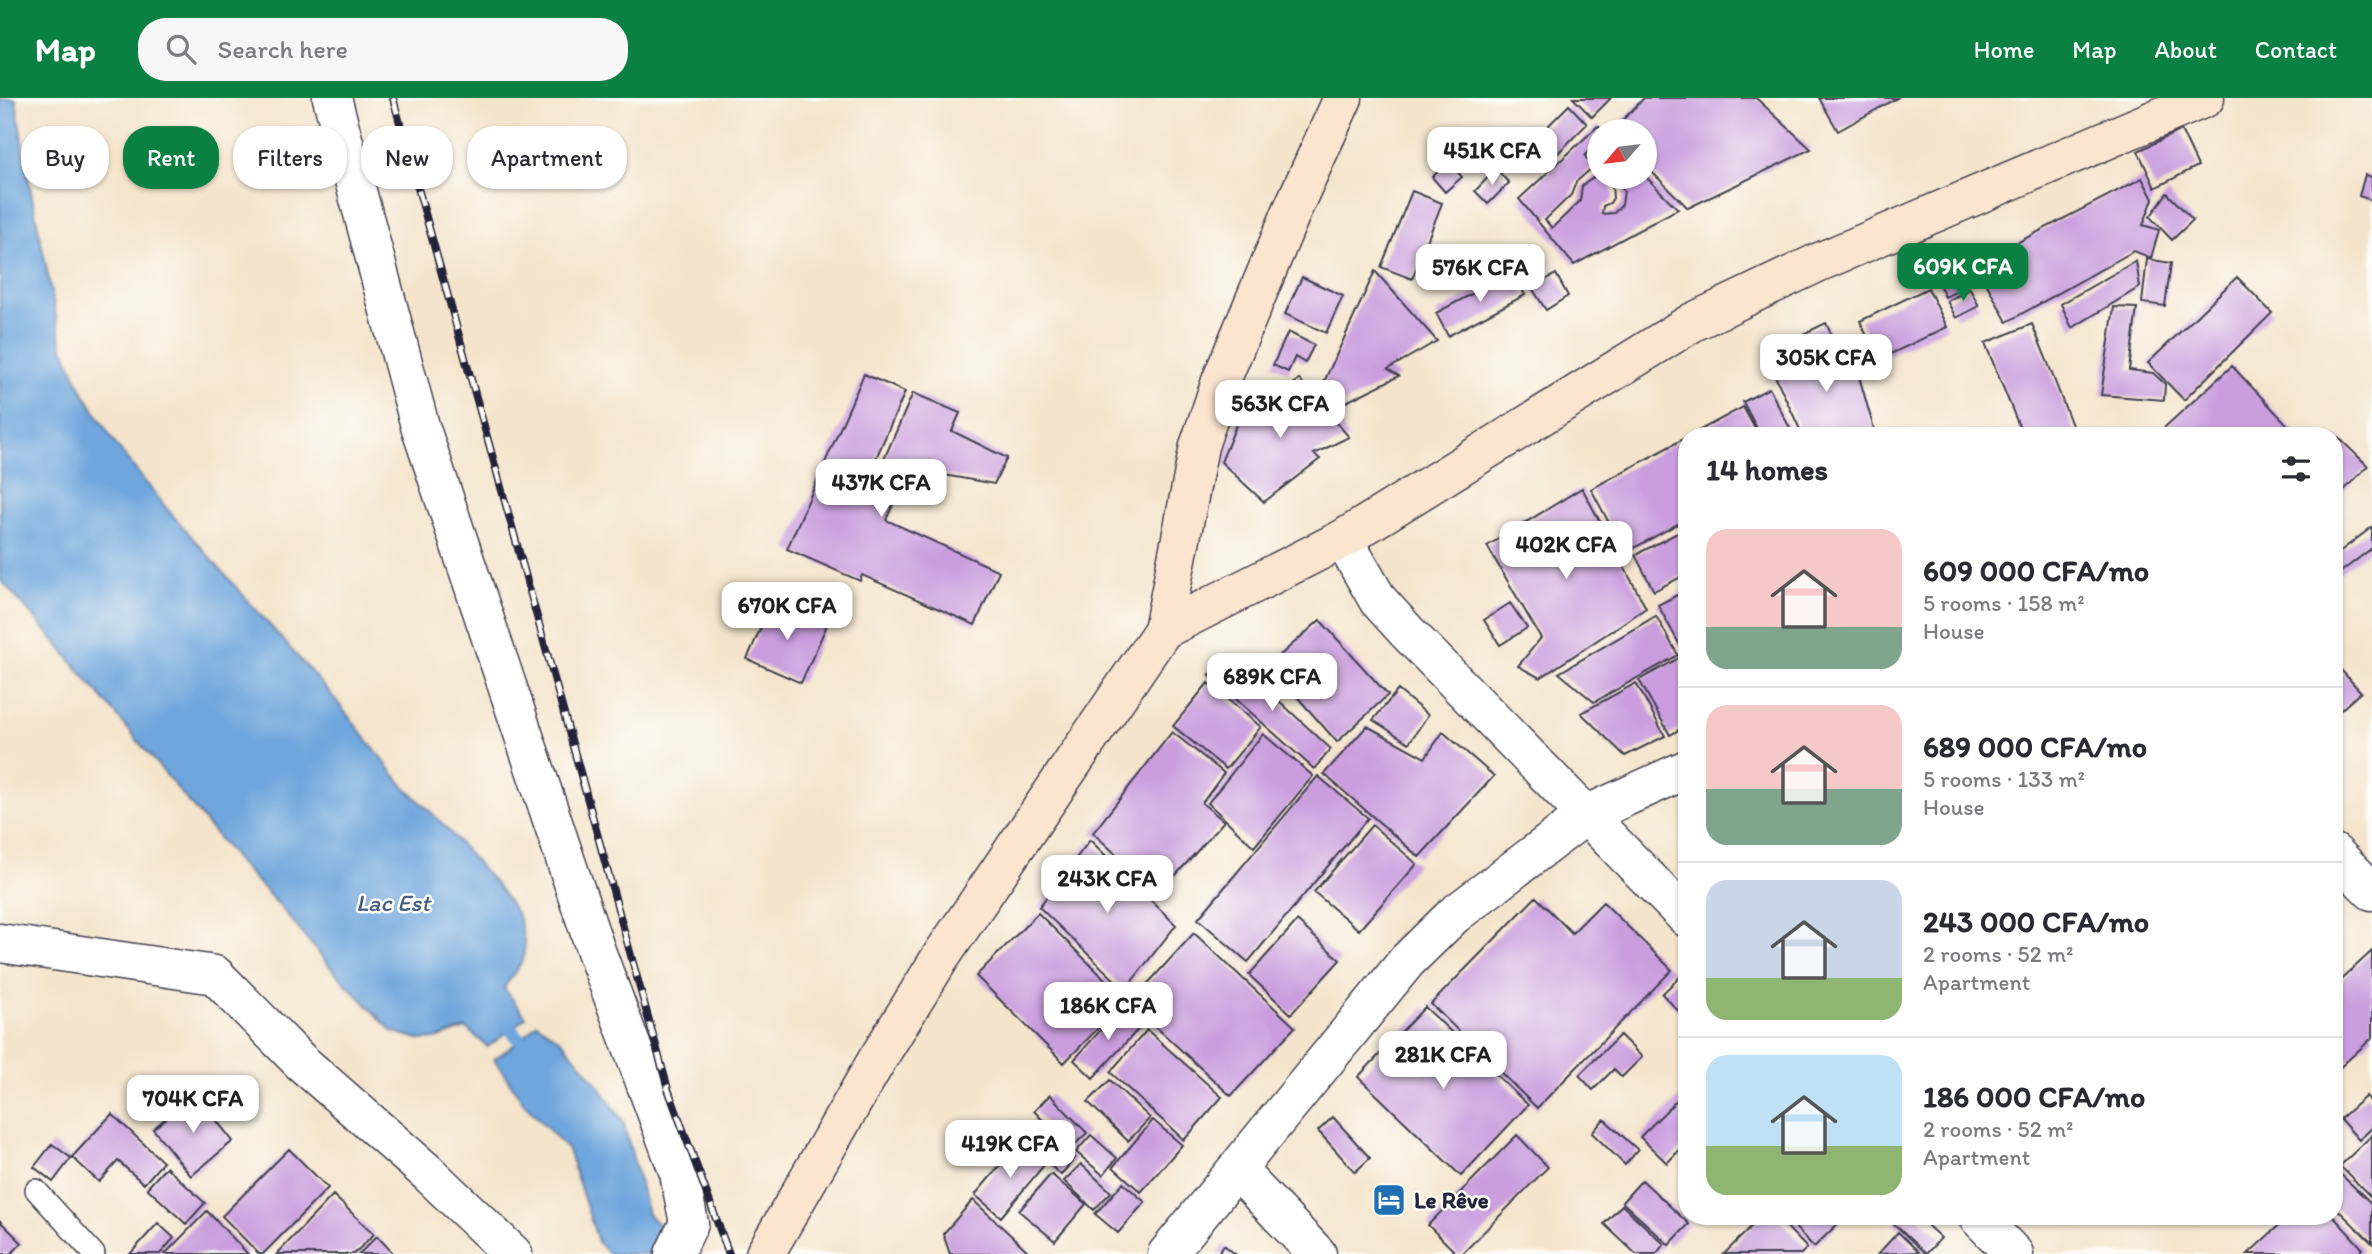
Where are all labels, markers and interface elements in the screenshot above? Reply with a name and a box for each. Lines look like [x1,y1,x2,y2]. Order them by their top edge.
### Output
search box [138,18,628,81]
text: Map [35,30,96,69]
icon: search [162,30,200,68]
text: Search here [218,33,348,65]
text: Home [1974,35,2034,64]
text: Map [2072,35,2116,64]
text: About [2154,35,2217,64]
text: Contact [2255,35,2337,64]
north arrow [1587,119,1657,189]
map controls [1587,119,1657,189]
chip: Buy [21,126,109,189]
chip: Rent [123,126,219,189]
chip: Filters [233,126,347,189]
chip: New [361,126,453,189]
chip: Apartment [467,126,627,189]
pin: 451K CFA [1420,127,1564,187]
text: 451K CFA [1443,136,1541,164]
pin: 576K CFA [1408,244,1552,304]
pin: 609K CFA [1891,244,2035,303]
text: 609K CFA [1913,252,2013,280]
text: 576K CFA [1432,253,1528,281]
pin: 305K CFA [1754,334,1898,394]
text: 305K CFA [1776,343,1876,371]
pin: 563K CFA [1208,380,1352,440]
text: 563K CFA [1231,389,1329,417]
icon: filters [2277,450,2315,488]
text: 14 homes [1706,451,1828,488]
pin: 437K CFA [809,460,953,519]
text: 437K CFA [832,468,930,496]
pin: 402K CFA [1494,522,1638,581]
text: 402K CFA [1515,530,1617,558]
text: 609 000 CFA/mo [1923,552,2149,589]
icon: home [1762,557,1846,641]
pin: 670K CFA [715,582,859,642]
text: 5 rooms · 158 m² [1923,589,2085,617]
text: 670K CFA [738,591,836,619]
text: House [1923,617,1985,645]
pin: 689K CFA [1200,654,1344,713]
text: 689K CFA [1223,662,1321,690]
text: 689 000 CFA/mo [1923,728,2147,765]
icon: home [1762,733,1846,817]
text: 5 rooms · 133 m² [1923,765,2085,793]
text: House [1923,793,1985,821]
pin: 243K CFA [1035,856,1179,915]
text: 243K CFA [1057,864,1157,892]
water label: Lac Est [356,888,432,917]
text: 243 000 CFA/mo [1923,903,2149,940]
icon: home [1762,908,1846,992]
text: 2 rooms · 52 m² [1923,940,2073,968]
text: Apartment [1923,968,2030,996]
pin: 186K CFA [1036,982,1180,1042]
text: 186K CFA [1060,991,1156,1019]
pin: 281K CFA [1371,1032,1515,1091]
text: 281K CFA [1395,1040,1491,1068]
pin: 704K CFA [121,1076,265,1135]
text: 186 000 CFA/mo [1923,1078,2145,1115]
icon: home [1762,1083,1846,1167]
text: 704K CFA [143,1084,243,1112]
text: 2 rooms · 52 m² [1923,1115,2073,1143]
pin: 419K CFA [938,1121,1082,1180]
text: 419K CFA [961,1129,1059,1157]
text: Apartment [1923,1143,2030,1171]
hotel icon: Le Rêve [1370,1181,1408,1219]
place label: Le Rêve [1414,1186,1489,1214]

